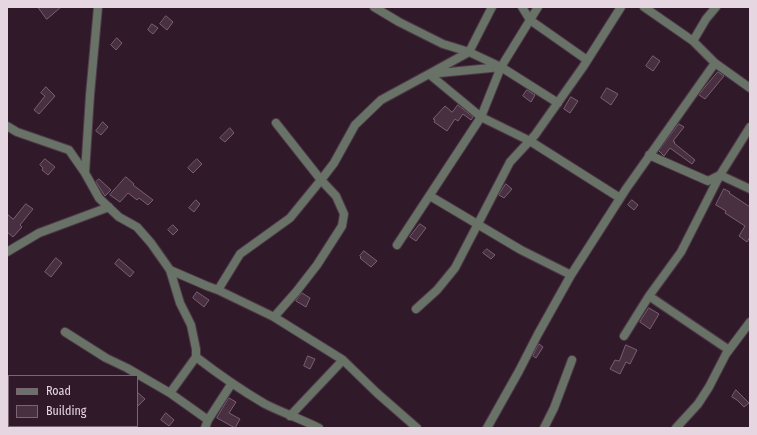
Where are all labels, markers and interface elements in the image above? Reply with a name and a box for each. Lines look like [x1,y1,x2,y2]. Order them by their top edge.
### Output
legend [8,375,138,427]
text: Road [46,384,71,398]
text: Building [46,404,86,418]

